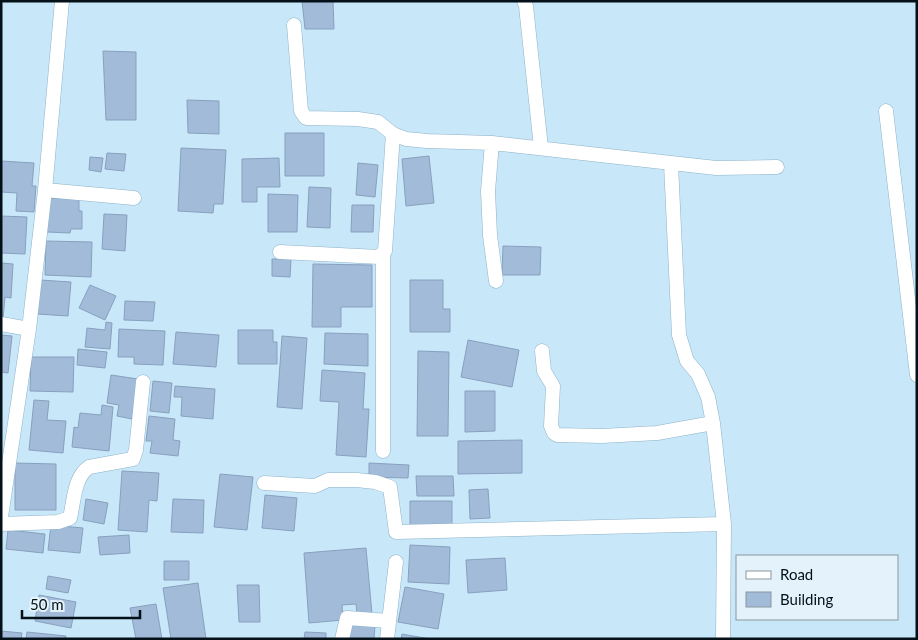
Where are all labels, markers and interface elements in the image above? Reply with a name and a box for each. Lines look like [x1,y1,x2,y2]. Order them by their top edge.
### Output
legend [736,555,898,620]
text: Road [780,565,813,583]
scale bar [22,588,140,620]
text: Building [780,590,833,608]
text: 50 m [30,595,64,613]

